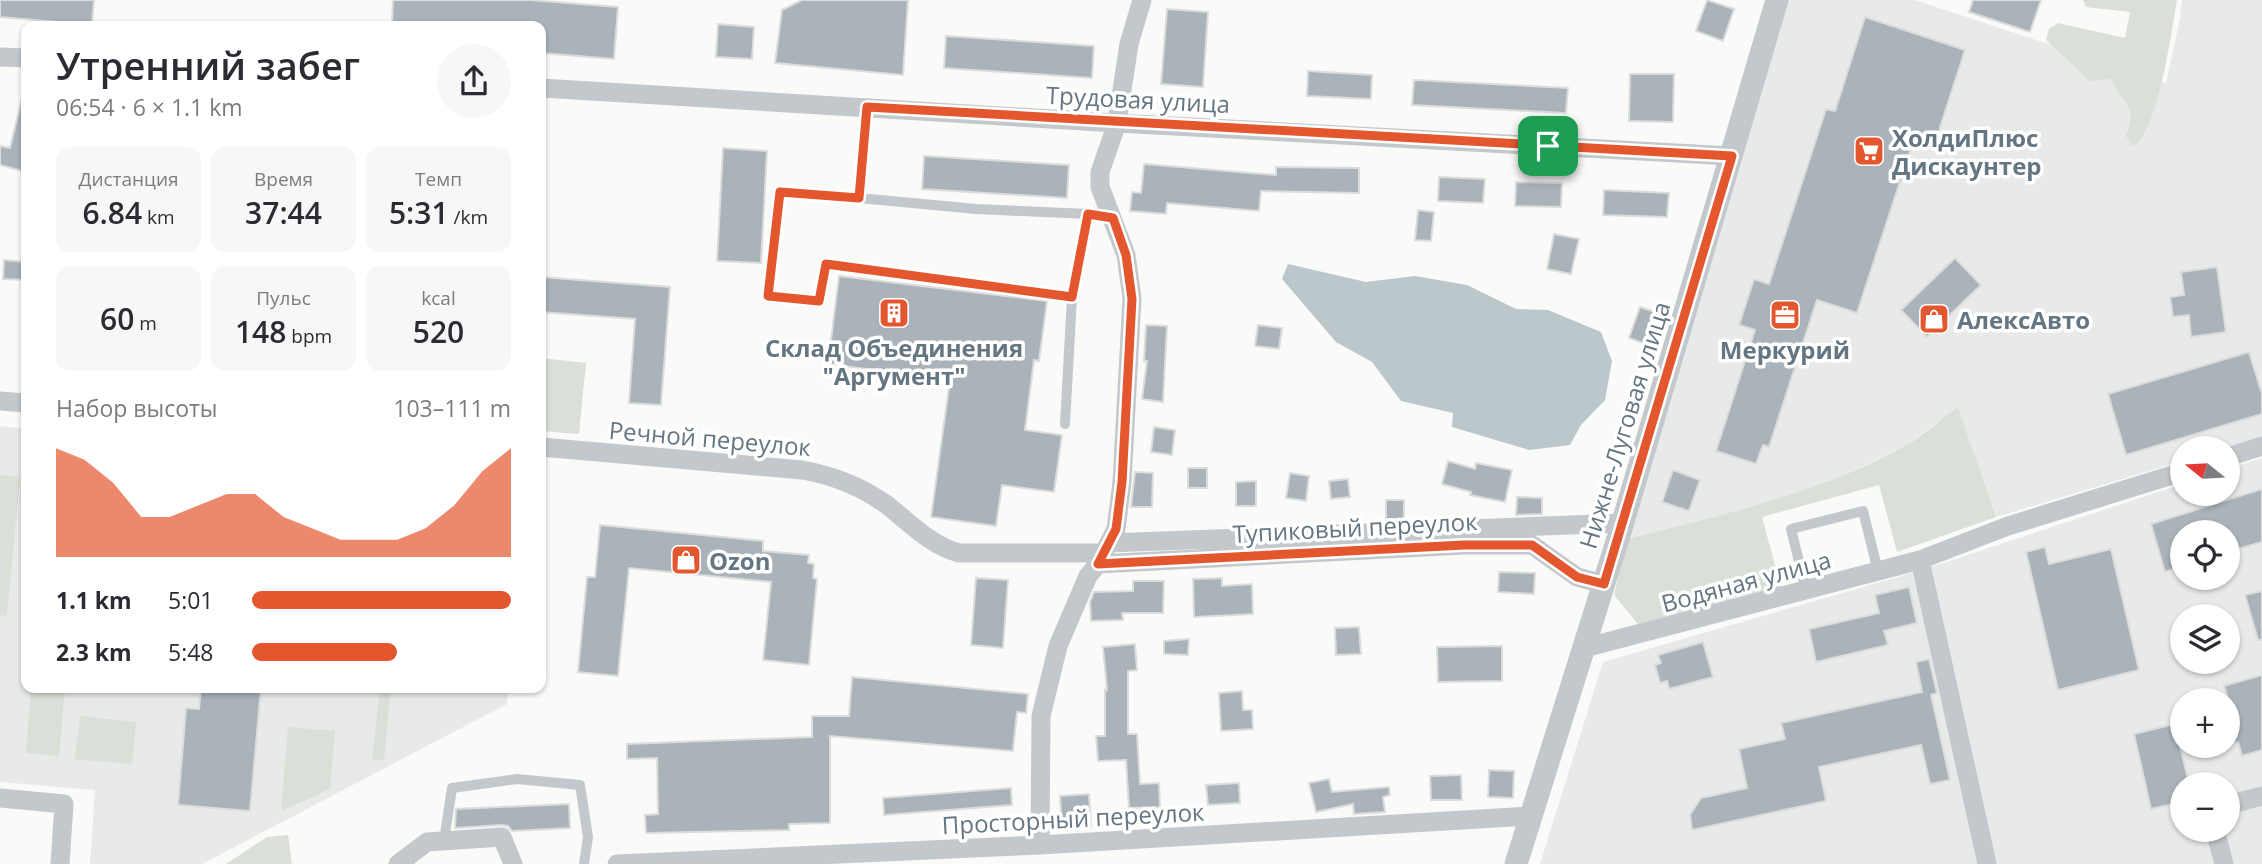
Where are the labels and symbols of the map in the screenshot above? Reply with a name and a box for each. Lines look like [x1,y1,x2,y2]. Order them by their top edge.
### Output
street label: Трудовая улица [1045,78,1231,120]
pin [1518,116,1578,176]
place label: ХолдиПлюс Дискаунтер [1892,121,2042,182]
supermarket icon: ХолдиПлюс Дискаунтер [1852,134,1886,168]
building icon: Склад Объединения "Аргумент" [877,296,911,330]
street label: Нижне-Луговая улица [1571,297,1677,553]
office icon: Меркурий [1768,298,1802,332]
shop icon: АлексАвто [1917,302,1951,336]
place label: АлексАвто [1957,303,2090,336]
place label: Склад Объединения "Аргумент" [765,331,1023,392]
place label: Меркурий [1720,333,1850,366]
street label: Речной переулок [608,413,813,463]
north arrow [2170,436,2240,506]
street label: Тупиковый переулок [1232,504,1479,550]
street label: Водяная улица [1657,542,1835,620]
shop icon: Ozon [669,543,703,577]
place label: Ozon [709,544,770,577]
street label: Просторный переулок [941,795,1206,841]

